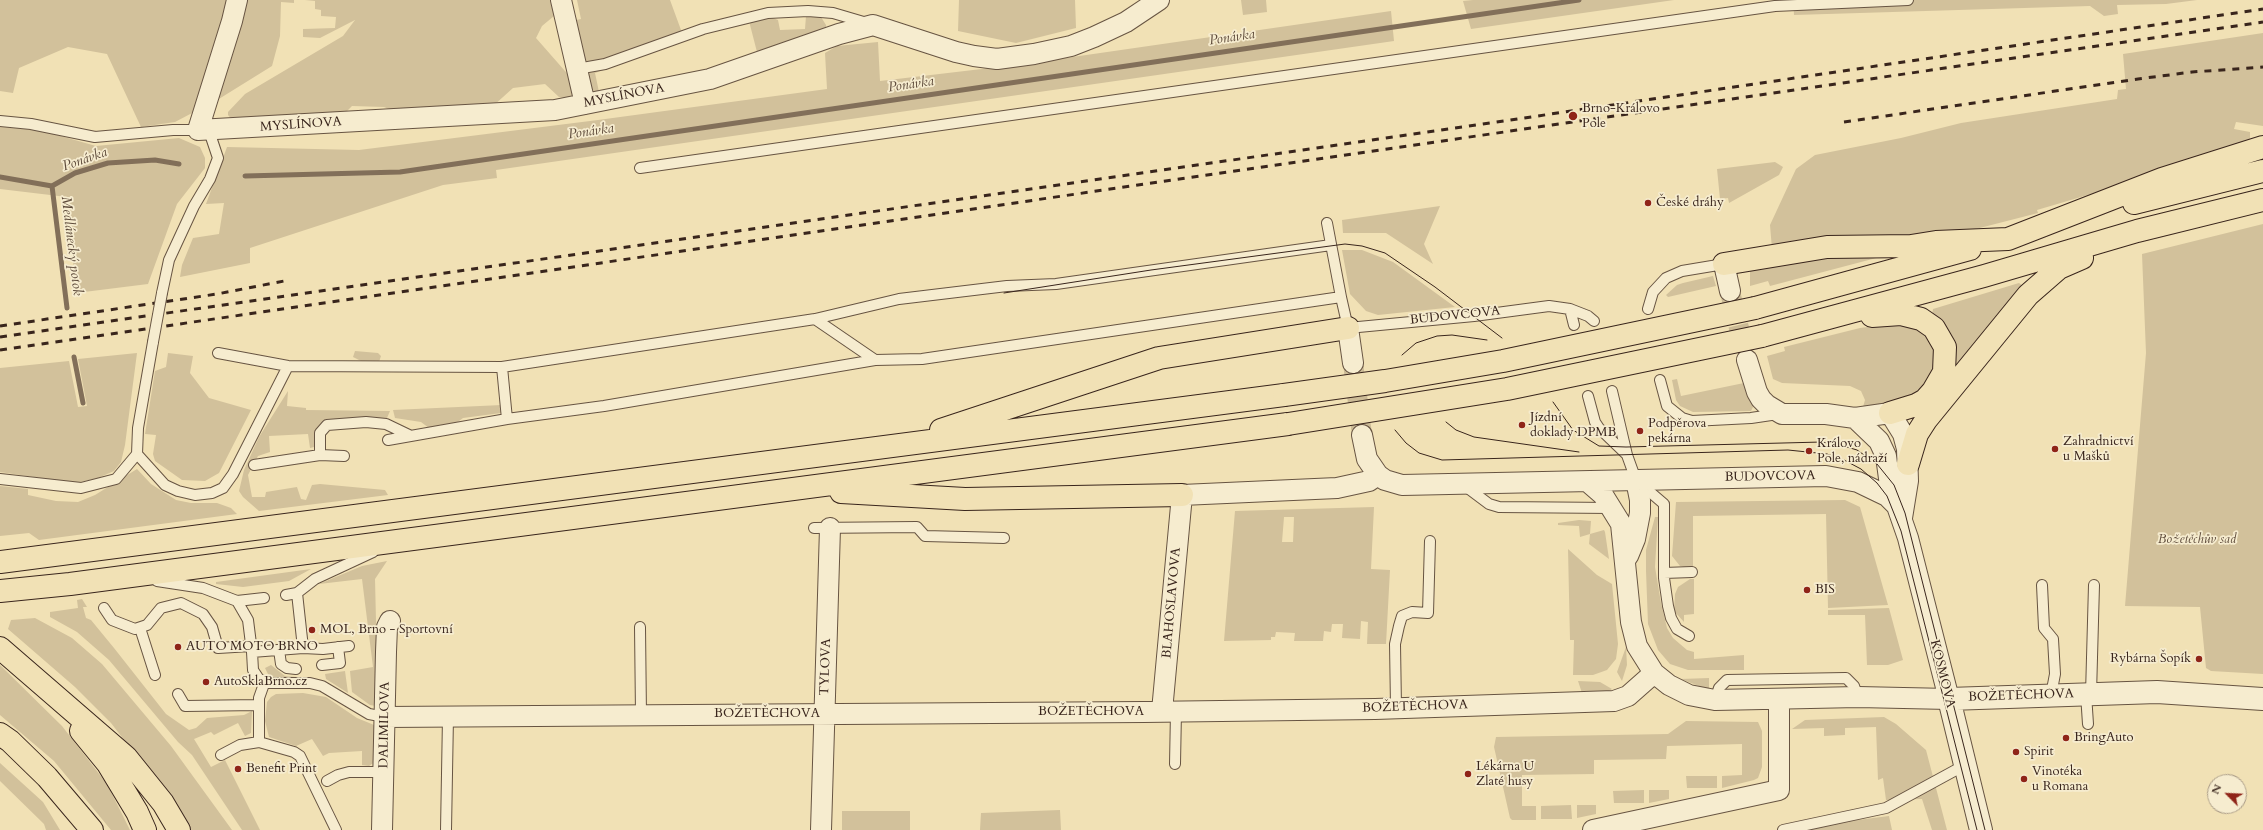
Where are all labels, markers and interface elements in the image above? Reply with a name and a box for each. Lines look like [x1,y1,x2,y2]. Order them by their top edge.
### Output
water label: Ponávka [1208,26,1256,50]
water label: Ponávka [887,73,935,97]
street label: MYSLÍNOVA [582,81,666,111]
place label: Brno-Královo Pole [1582,101,1660,132]
marker: Brno-Královo Pole [1567,110,1579,122]
street label: MYSLÍNOVA [260,114,342,136]
water label: Ponávka [567,120,615,144]
water label: Ponávka [61,145,109,175]
water label: Medlánecký potok [57,195,85,297]
place label: České dráhy [1656,195,1724,211]
marker: České dráhy [1643,198,1653,208]
street label: BUDOVCOVA [1409,303,1501,329]
place label: Jízdní doklady DPMB [1530,410,1616,441]
place label: Podpěrova pekárna [1648,416,1706,447]
marker: Jízdní doklady DPMB [1517,420,1527,430]
marker: Podpěrova pekárna [1635,426,1645,436]
place label: Zahradnictví u Mašků [2063,434,2134,465]
place label: Královo Pole, nádraží [1817,436,1887,467]
marker: Zahradnictví u Mašků [2050,444,2060,454]
marker: Královo Pole, nádraží [1804,446,1814,456]
street label: BUDOVCOVA [1724,468,1816,486]
park label: Božetěchův sad [2158,532,2236,548]
street label: BLAHOSLAVOVA [1159,547,1185,659]
place label: BIS [1815,582,1835,598]
marker: BIS [1802,585,1812,595]
place label: MOL, Brno - Sportovní [320,622,453,638]
marker: MOL, Brno - Sportovní [307,625,317,635]
street label: TYLOVA [817,638,835,696]
street label: KOSMOVA [1926,638,1958,710]
place label: AUTO MOTO BRNO [186,639,318,655]
marker: AUTO MOTO BRNO [173,642,183,652]
place label: Rybárna Šopík [2110,651,2191,667]
marker: Rybárna Šopík [2194,654,2204,664]
place label: AutoSklaBrno.cz [214,674,307,690]
marker: AutoSklaBrno.cz [201,677,211,687]
street label: DALIMILOVA [376,682,394,768]
street label: BOŽETĚCHOVA [1968,686,2074,706]
street label: BOŽETĚCHOVA [1362,697,1468,717]
street label: BOŽETĚCHOVA [1038,704,1144,720]
street label: BOŽETĚCHOVA [714,706,820,722]
place label: BringAuto [2074,730,2133,746]
marker: BringAuto [2061,733,2071,743]
place label: Spirit [2024,744,2054,760]
marker: Spirit [2011,747,2021,757]
place label: Lékárna U Zlaté husy [1476,759,1534,790]
place label: Benefit Print [246,761,317,777]
marker: Benefit Print [233,764,243,774]
place label: Vinotéka u Romana [2032,764,2088,795]
marker: Lékárna U Zlaté husy [1463,769,1473,779]
marker: Vinotéka u Romana [2019,774,2029,784]
north arrow [2207,774,2247,814]
text: N [2208,782,2225,797]

